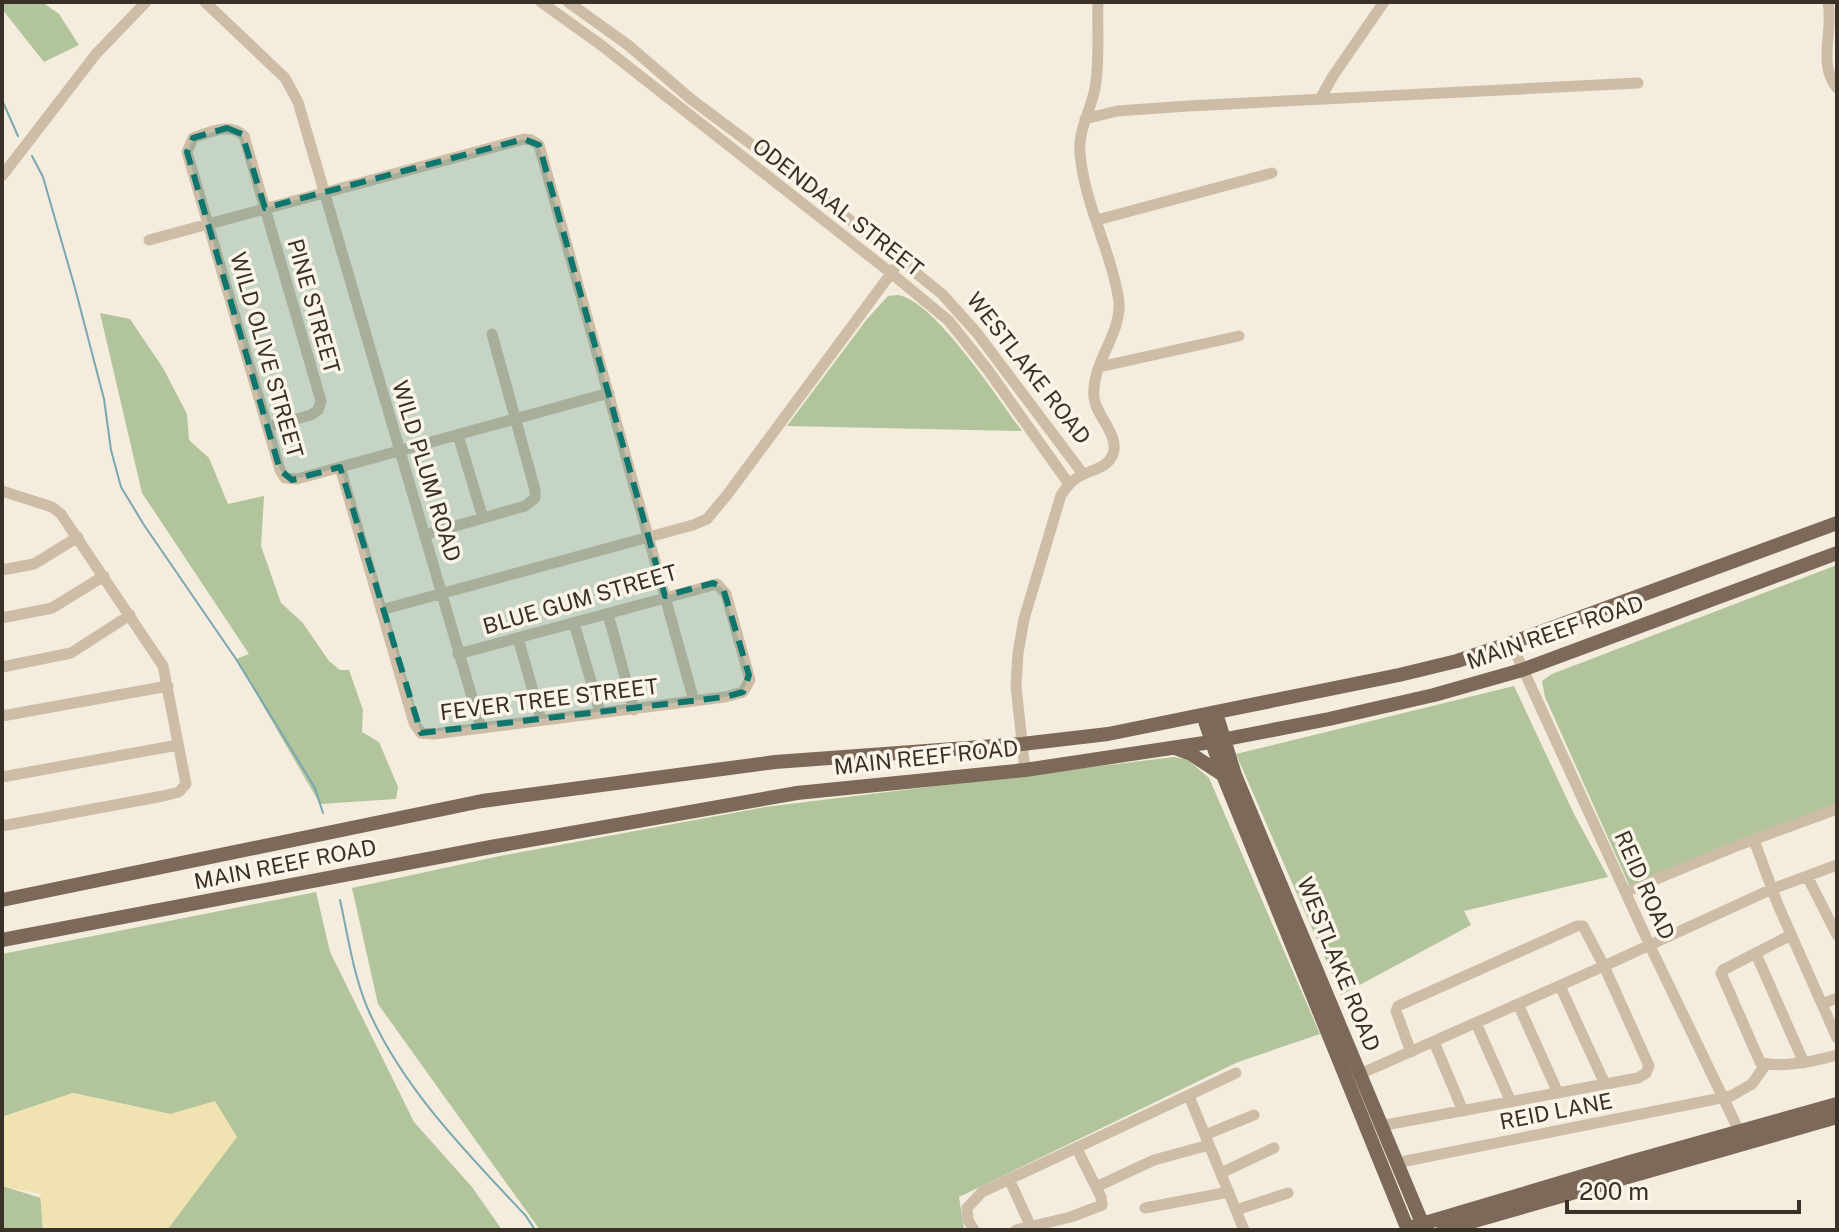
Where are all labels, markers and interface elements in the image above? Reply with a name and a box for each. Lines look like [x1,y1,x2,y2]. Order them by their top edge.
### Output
street label: ODENDAAL STREET [748,132,928,282]
street label: PINE STREET [282,236,346,376]
street label: WILD OLIVE STREET [225,249,309,461]
street label: WESTLAKE ROAD [962,287,1096,449]
street label: WILD PLUM ROAD [387,377,467,565]
street label: BLUE GUM STREET [480,559,680,639]
street label: MAIN REEF ROAD [1463,590,1647,674]
street label: FEVER TREE STREET [438,673,660,725]
street label: MAIN REEF ROAD [833,734,1019,780]
street label: REID ROAD [1609,827,1681,943]
street label: MAIN REEF ROAD [192,834,378,894]
street label: WESTLAKE ROAD [1292,873,1386,1055]
street label: REID LANE [1497,1087,1615,1135]
scale bar [1567,1164,1799,1214]
text: 200 m [1579,1177,1649,1205]

